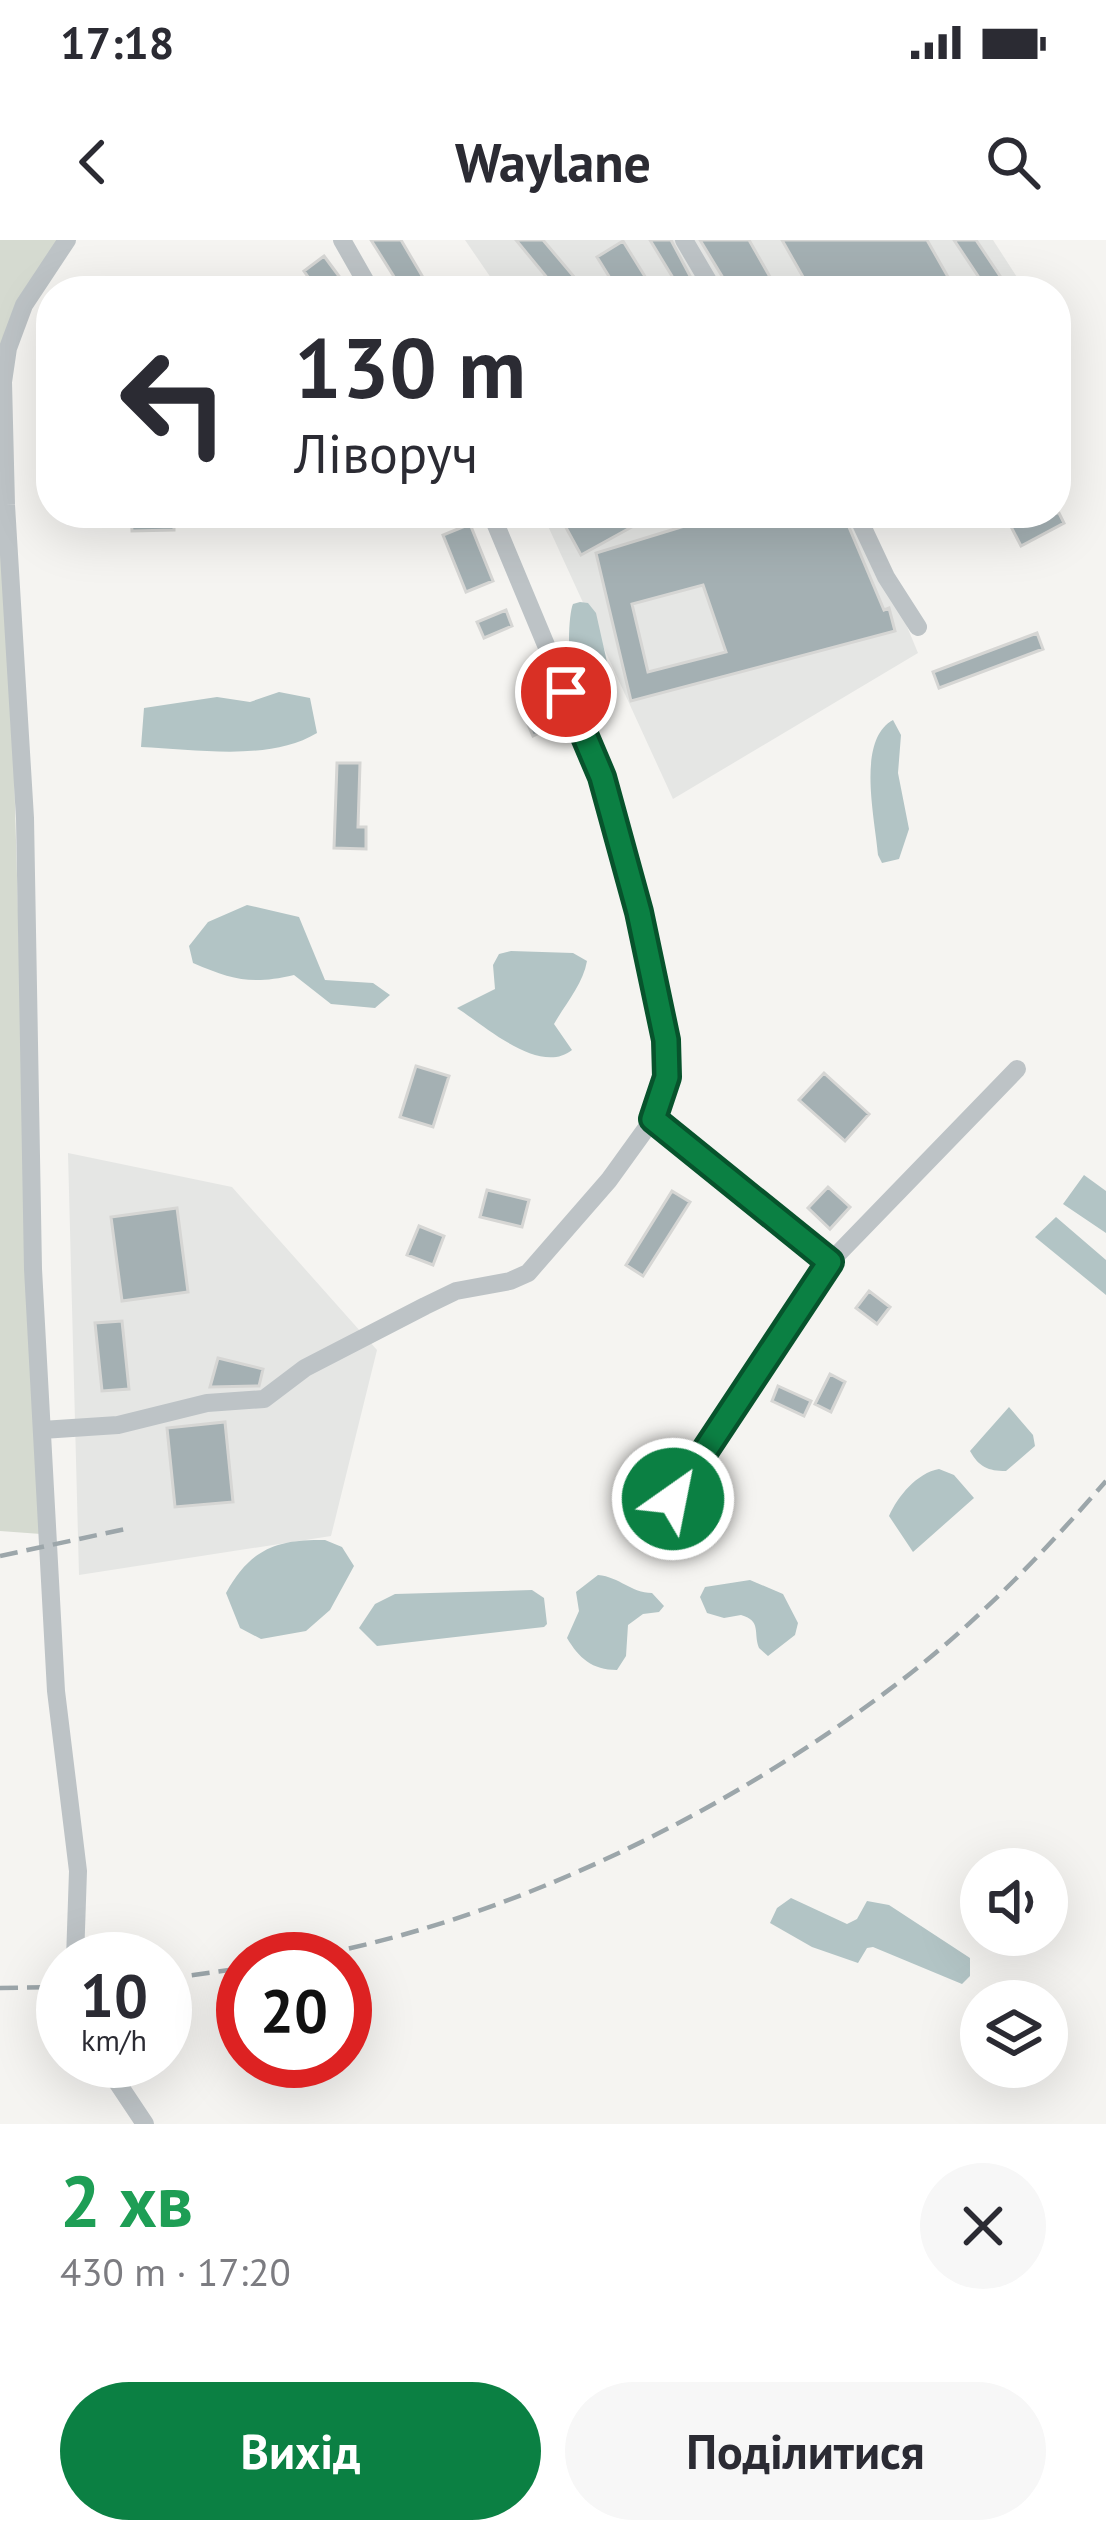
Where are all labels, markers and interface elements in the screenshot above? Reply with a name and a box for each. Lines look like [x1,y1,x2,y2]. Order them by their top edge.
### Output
text: 17:18 [60,13,174,71]
text: Waylane [455,127,651,197]
icon: back [60,129,126,195]
icon: search [980,129,1046,195]
text: 130 m [294,312,526,421]
icon: left [96,324,252,480]
text: Ліворуч [294,418,478,488]
pin [515,641,617,743]
icon: arrive [533,659,599,725]
position arrow [610,1436,736,1562]
map controls [960,1848,1068,2088]
button: sound [960,1848,1068,1956]
speed limit sign: 20 [216,1932,372,2088]
text: 10 [80,1956,148,2034]
button: layers [960,1980,1068,2088]
text: km/h [81,2020,147,2059]
text: 2 хв [60,2154,193,2247]
button: close [920,2163,1046,2289]
text: 430 m · 17:20 [60,2246,291,2297]
button: Вихід [60,2382,541,2520]
button: Поділитися [565,2382,1046,2520]

